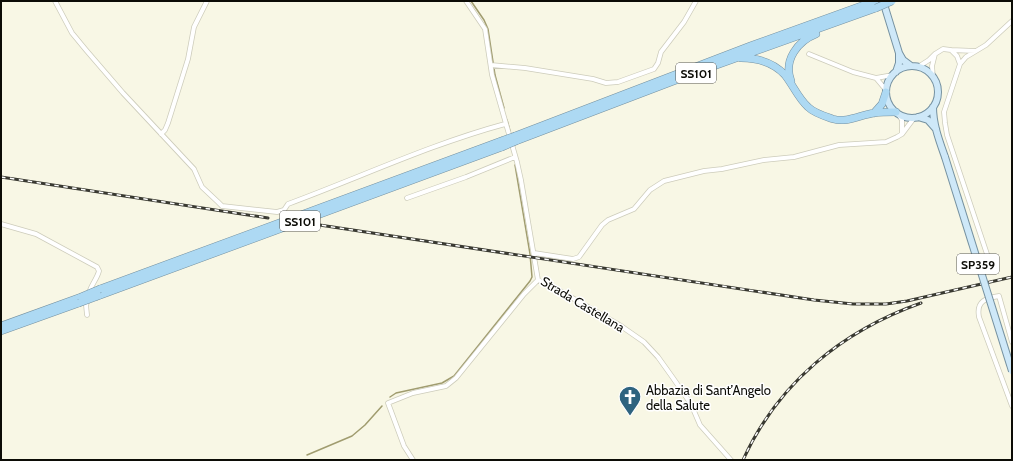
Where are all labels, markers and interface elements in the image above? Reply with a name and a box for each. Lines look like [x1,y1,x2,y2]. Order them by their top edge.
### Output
road number: SS101 [676,63,716,83]
road number: SS101 [280,211,320,231]
road number: SP359 [957,254,999,274]
street label: Strada Castellana [538,273,628,336]
place label: Abbazia di Sant’Angelo della Salute [646,382,771,413]
church icon: Abbazia di Sant’Angelo della Salute [617,384,643,417]

